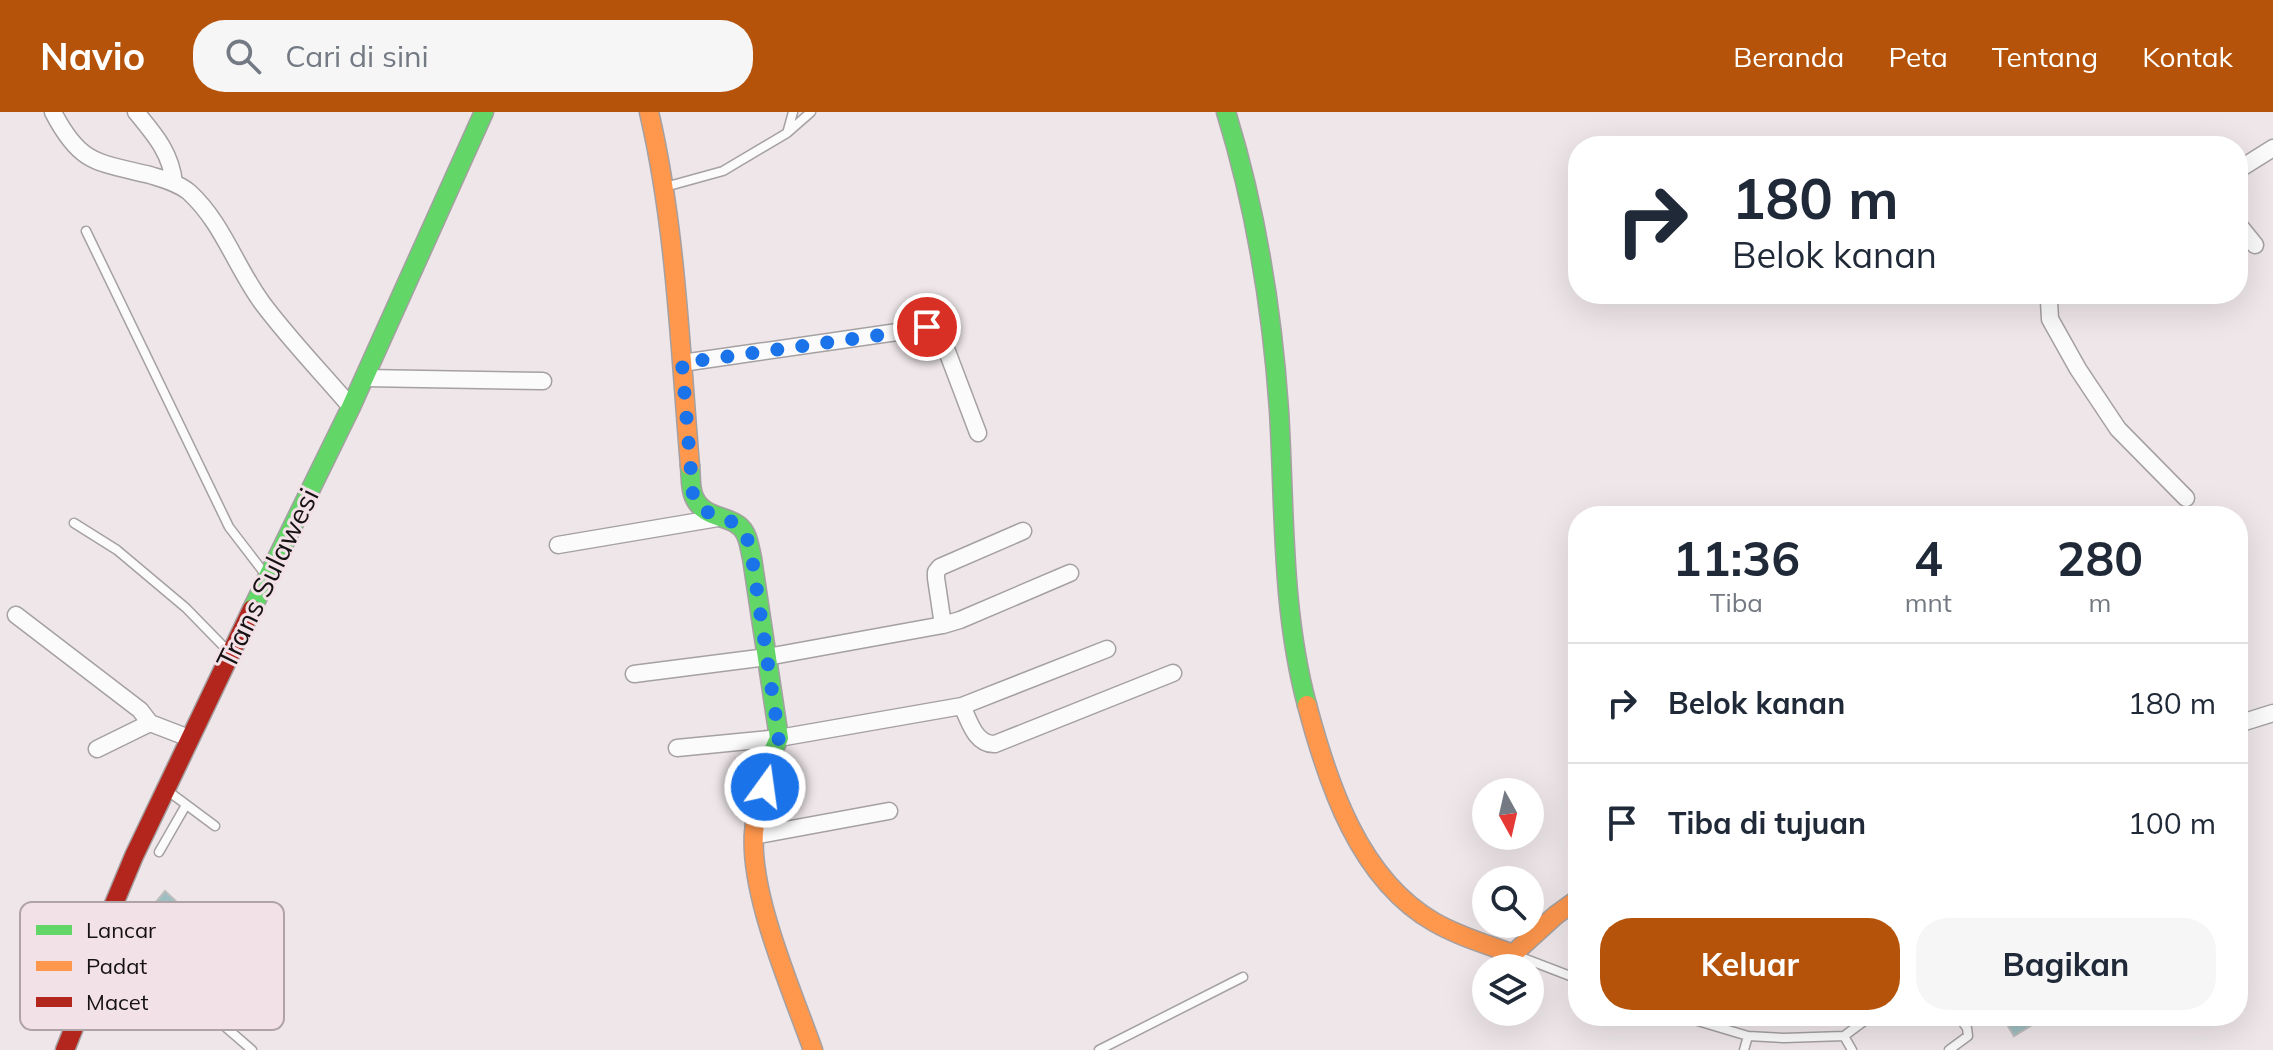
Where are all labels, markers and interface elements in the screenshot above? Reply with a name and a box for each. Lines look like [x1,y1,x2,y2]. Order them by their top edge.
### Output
search box [193,20,753,92]
text: Navio [40,32,145,80]
icon: search [221,34,265,78]
text: Cari di sini [285,37,429,75]
text: Beranda [1733,39,1844,74]
text: Peta [1888,39,1948,74]
text: Tentang [1992,39,2098,74]
text: Kontak [2142,39,2233,74]
text: 180 m [1732,163,1899,233]
icon: right [1600,168,1704,272]
text: Belok kanan [1732,232,1937,277]
pin [893,293,961,361]
icon: arrive [905,305,949,349]
street label: Trans Sulawesi [208,482,326,674]
text: 11:36 [1673,528,1800,588]
text: 4 [1914,528,1943,588]
text: 280 [2057,528,2143,588]
text: Tiba [1710,586,1763,619]
text: mnt [1905,586,1952,619]
text: m [2089,586,2111,619]
icon: right [1600,681,1644,725]
text: Belok kanan [1668,684,1845,722]
text: 180 m [2128,684,2216,722]
position arrow [723,745,807,829]
north arrow [1472,778,1544,850]
map controls [1472,778,1544,1026]
icon: arrive [1600,801,1644,845]
text: Tiba di tujuan [1668,804,1866,842]
text: 100 m [2128,804,2216,842]
button: search [1472,866,1544,938]
legend [20,902,284,1030]
text: Lancar [86,916,156,944]
button: Keluar [1600,918,1900,1010]
button: Bagikan [1916,918,2216,1010]
text: Padat [86,952,147,980]
button: layers [1472,954,1544,1026]
text: Macet [86,988,149,1016]

